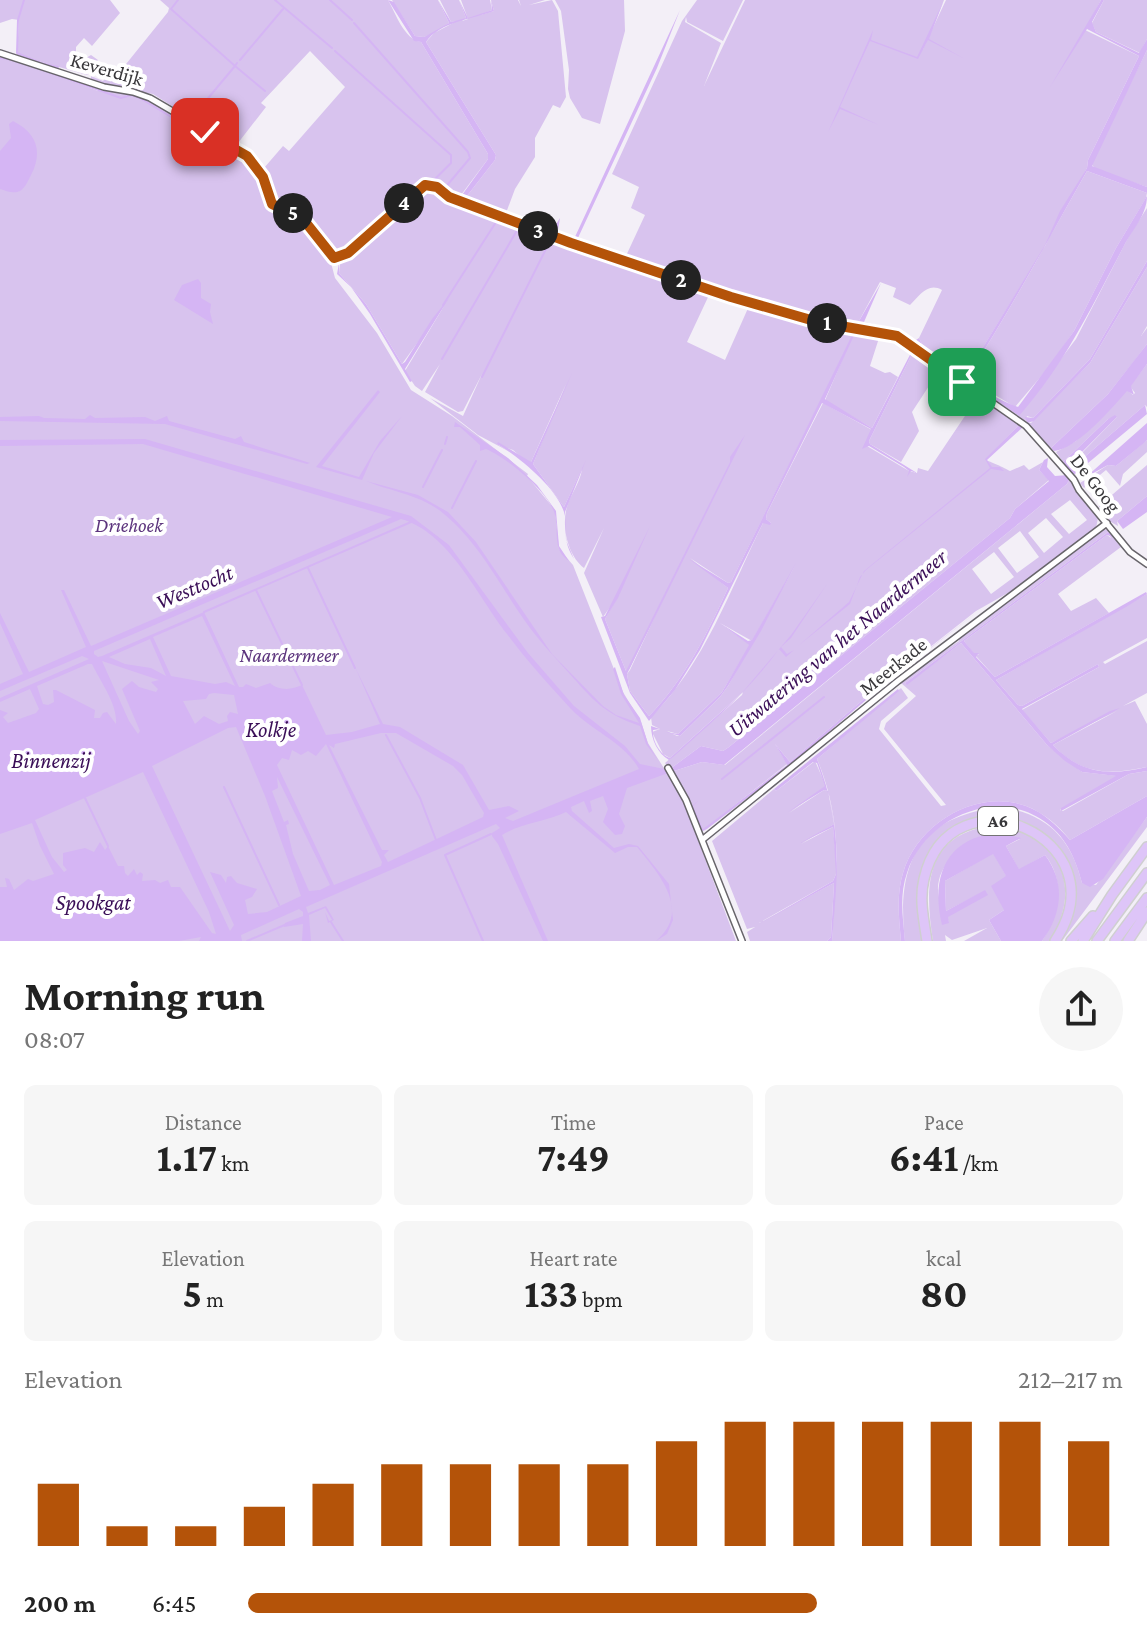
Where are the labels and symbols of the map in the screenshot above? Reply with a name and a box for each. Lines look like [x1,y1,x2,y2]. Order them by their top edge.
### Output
street label: Keverdijk [68,48,146,91]
pin [171,98,239,166]
pin: 4 [384,183,424,223]
pin: 5 [273,193,313,233]
pin: 3 [518,211,558,251]
pin: 2 [661,260,701,300]
pin: 1 [807,303,847,343]
pin [928,348,996,416]
street label: De Goog [1066,449,1126,517]
park label: Driehoek [95,514,164,536]
water label: Uitwatering van het Naardermeer [723,543,953,742]
water label: Westtocht [152,559,237,614]
street label: Meerkade [855,633,931,699]
park label: Naardermeer [239,644,340,666]
water label: Kolkje [246,717,297,743]
water label: Binnenzij [11,748,91,774]
road number: A6 [978,807,1018,835]
water label: Spookgat [55,890,131,915]

